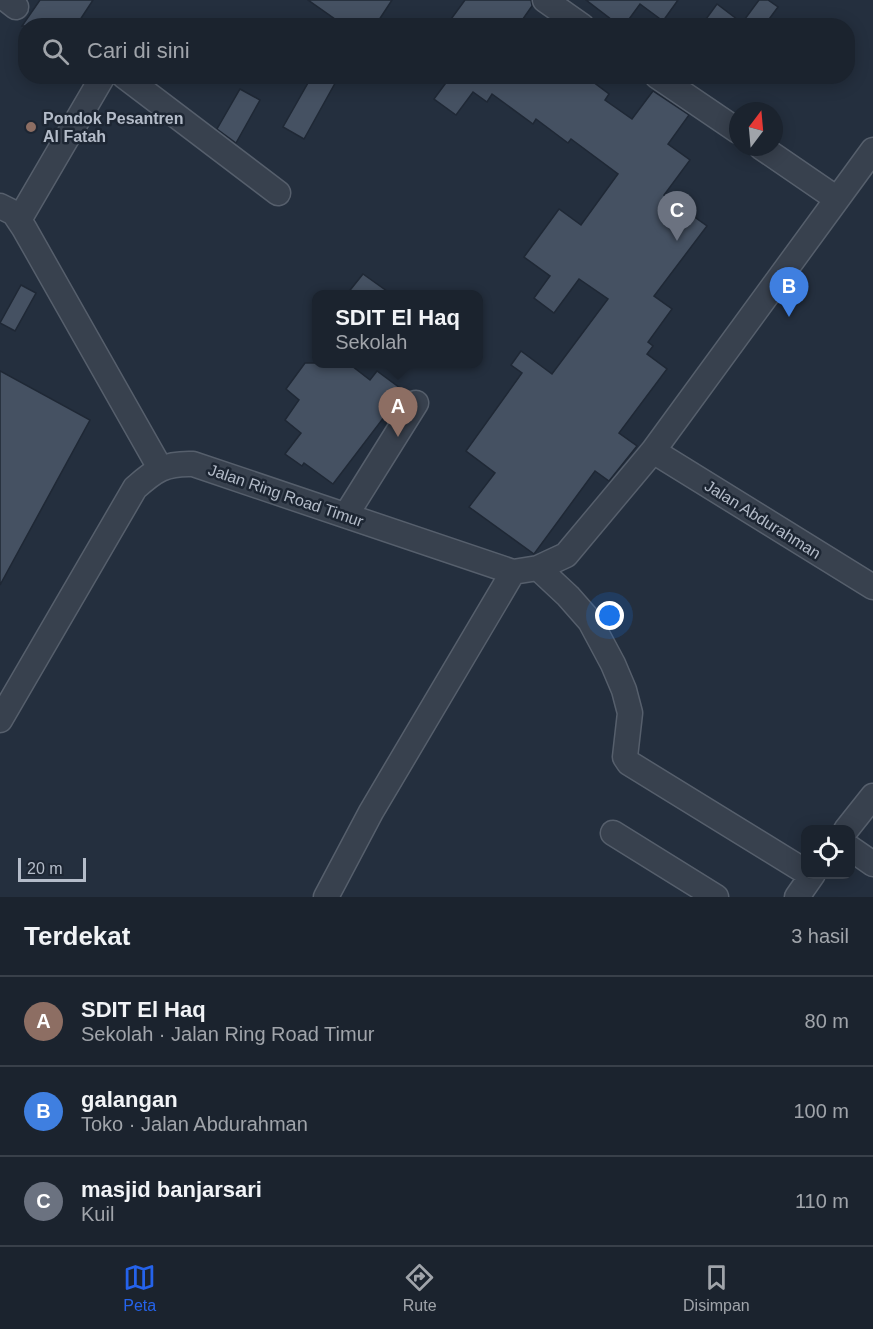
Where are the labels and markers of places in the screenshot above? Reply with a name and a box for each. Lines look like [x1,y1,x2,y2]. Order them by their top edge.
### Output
place label: Pondok Pesantren Al Fatah [43,110,183,145]
marker: Pondok Pesantren Al Fatah [24,120,38,134]
pin: C [658,192,696,241]
pin: B [770,268,808,317]
pin: A [378,388,418,437]

